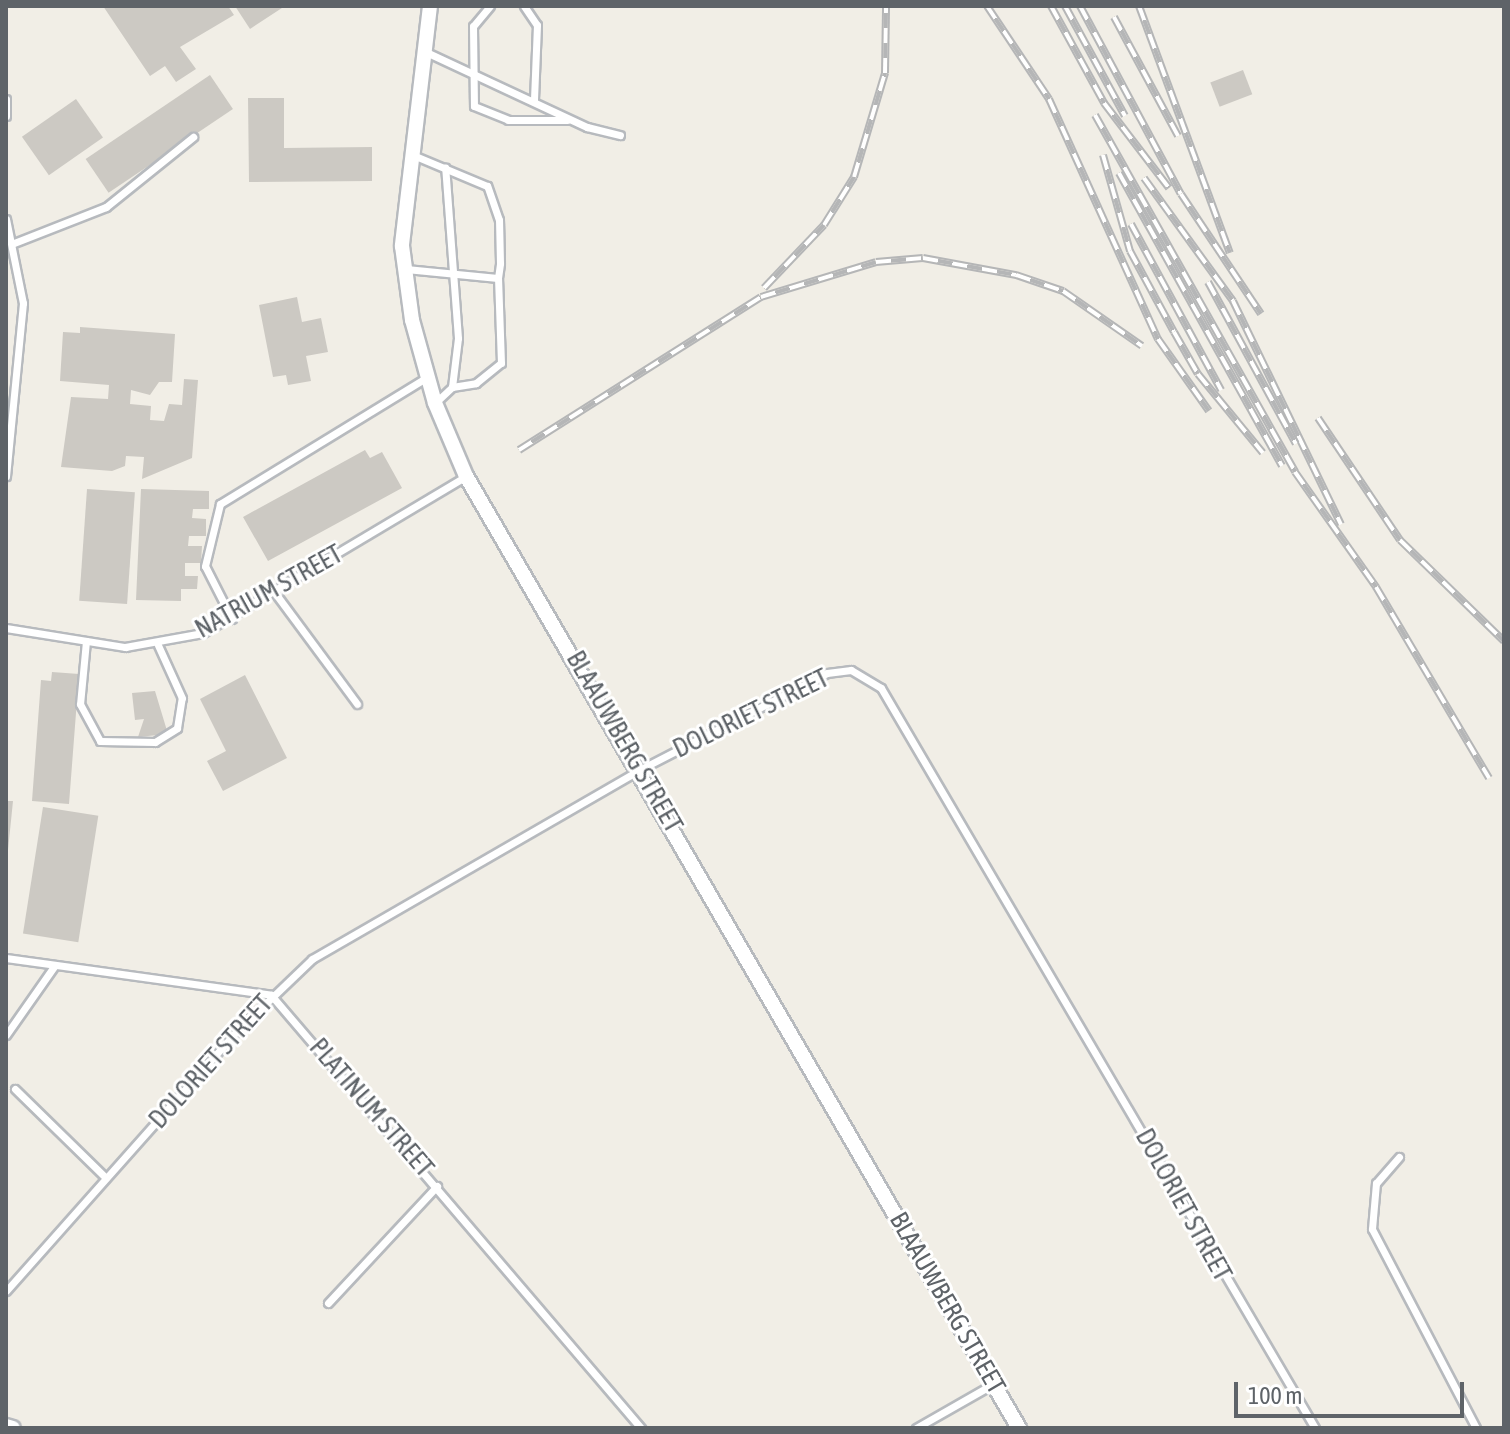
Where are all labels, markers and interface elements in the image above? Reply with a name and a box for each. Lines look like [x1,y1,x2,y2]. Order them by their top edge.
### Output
street label: NATRIUM STREET [190,539,348,645]
street label: BLAAUWBERG STREET [559,646,689,838]
street label: DOLORIET STREET [668,663,834,765]
street label: DOLORIET STREET [143,989,279,1135]
street label: PLATINUM STREET [302,1032,440,1184]
street label: DOLORIET STREET [1128,1124,1238,1286]
street label: BLAAUWBERG STREET [882,1207,1012,1399]
scale bar [1238,1366,1468,1416]
text: 100 m [1248,1382,1302,1409]

